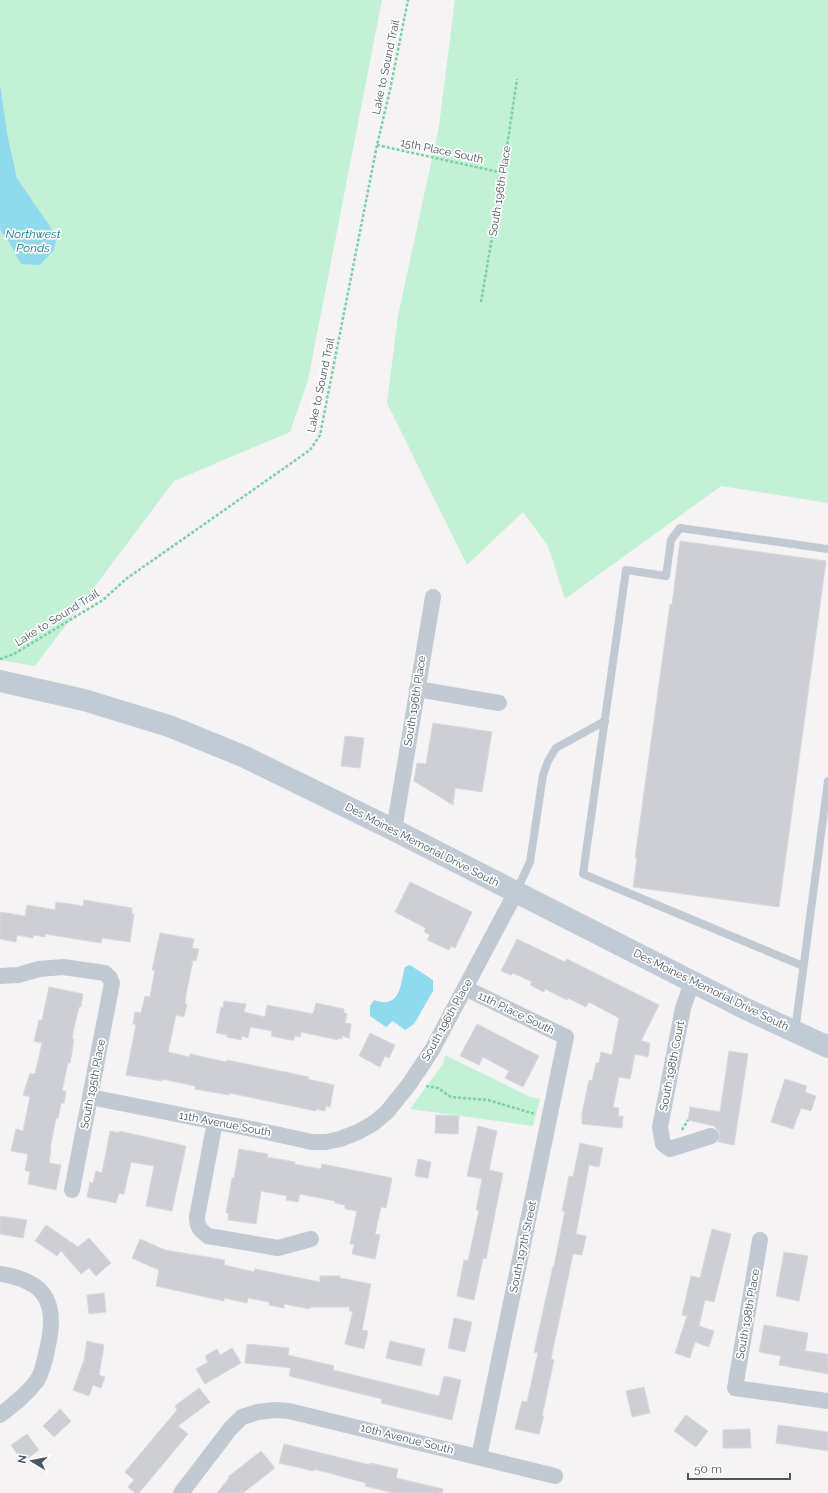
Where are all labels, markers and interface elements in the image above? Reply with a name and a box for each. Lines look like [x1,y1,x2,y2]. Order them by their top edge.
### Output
street label: Lake to Sound Trail [370,18,402,116]
street label: 15th Place South [399,136,485,166]
street label: South 196th Place [486,144,514,237]
water label: Northwest Ponds [5,227,61,255]
street label: Lake to Sound Trail [305,336,337,434]
street label: Lake to Sound Trail [13,587,101,649]
street label: South 196th Place [401,654,429,747]
street label: Des Moines Memorial Drive South [343,800,501,890]
street label: Des Moines Memorial Drive South [631,947,791,1033]
street label: South 196th Place [419,976,475,1063]
street label: 11th Place South [476,989,556,1037]
street label: South 198th Court [657,1020,687,1112]
street label: South 195th Place [78,1038,108,1130]
street label: 11th Avenue South [178,1109,272,1139]
street label: South 197th Street [507,1200,539,1294]
street label: South 198th Place [734,1267,762,1360]
street label: 10th Avenue South [359,1421,455,1457]
north arrow [12,1441,52,1481]
text: N [16,1454,30,1465]
scale bar [688,1455,790,1481]
text: 50 m [694,1462,722,1476]

